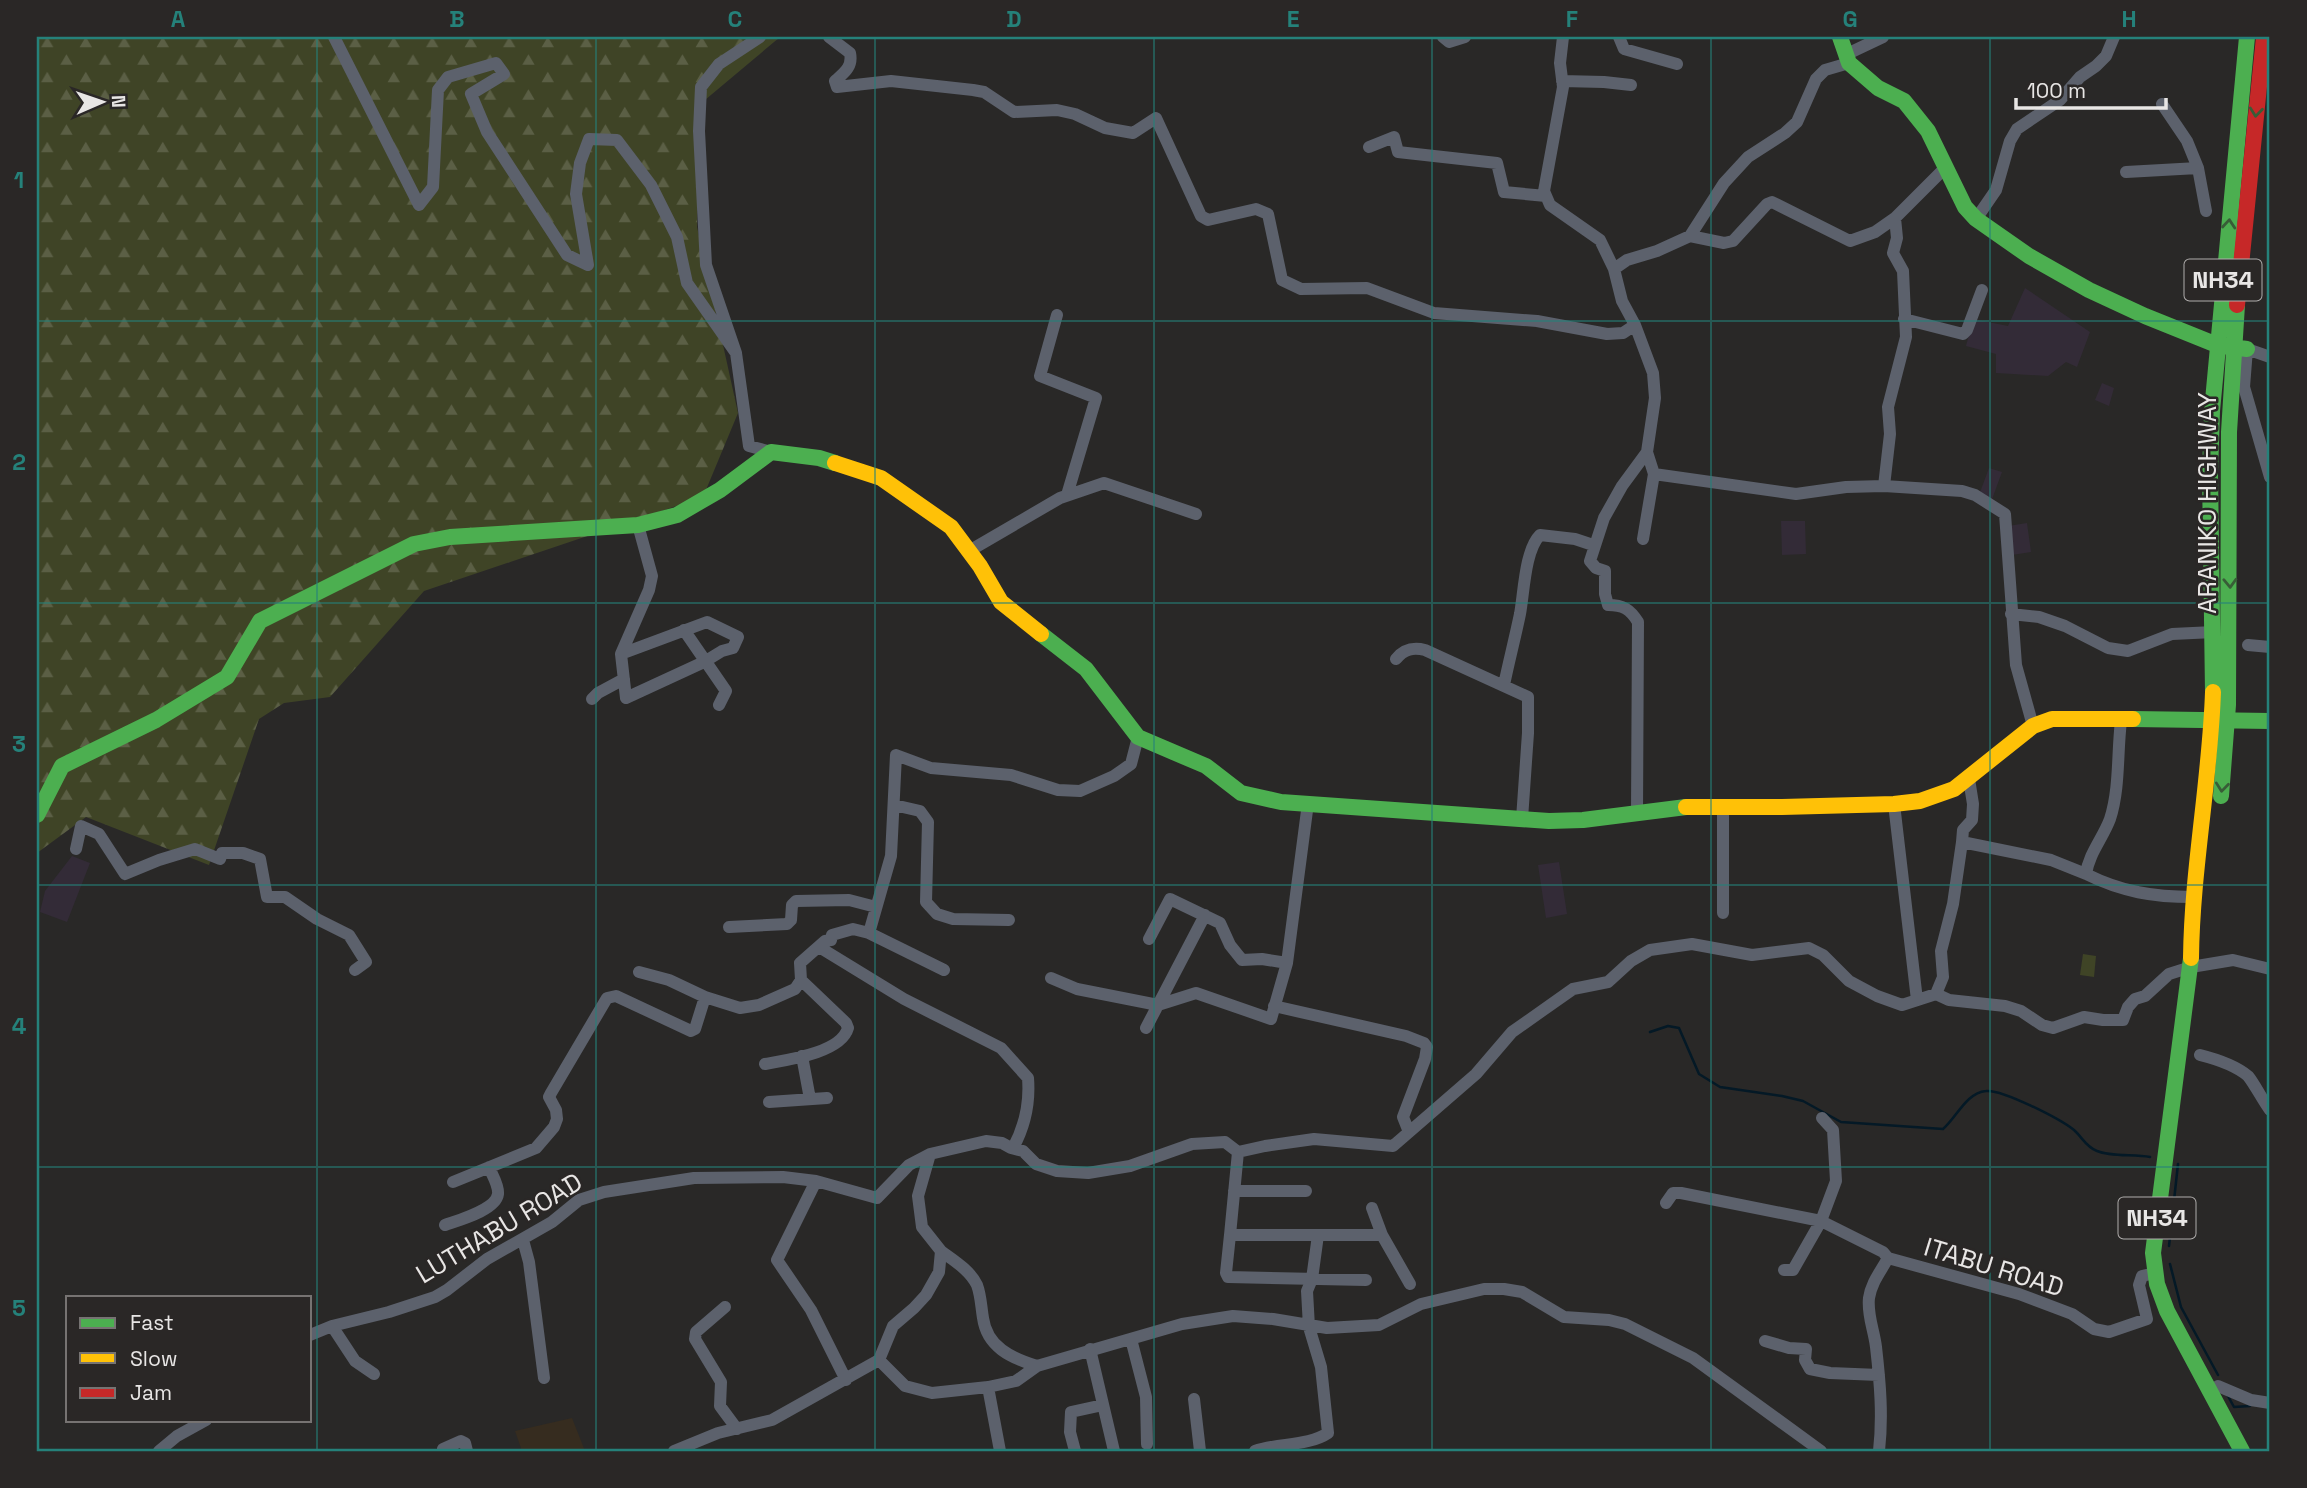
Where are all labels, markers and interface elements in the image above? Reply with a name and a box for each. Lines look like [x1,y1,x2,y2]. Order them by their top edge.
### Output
text: A [171,4,186,34]
text: B [449,4,465,34]
text: C [728,4,742,34]
text: D [1006,4,1022,34]
text: E [1287,4,1299,34]
text: F [1566,4,1578,34]
text: G [1842,4,1858,34]
text: H [2121,4,2137,34]
north arrow [66,66,136,136]
scale bar [2016,66,2167,110]
text: 100 m [2027,77,2086,104]
text: N [106,95,131,108]
one-way arrow [2249,106,2264,118]
text: 1 [14,165,24,195]
one-way arrow [2221,218,2236,230]
road number: NH34 [2184,260,2262,300]
street label: ARANIKO HIGHWAY [2190,392,2224,614]
text: 2 [12,447,26,477]
one-way arrow [2222,579,2238,589]
text: 3 [12,729,26,759]
one-way arrow [2215,782,2230,793]
text: 4 [12,1011,27,1041]
street label: LUTHABU ROAD [410,1165,588,1291]
road number: NH34 [2118,1198,2196,1238]
street label: ITABU ROAD [1920,1230,2068,1304]
text: 5 [12,1293,26,1323]
legend [66,1296,312,1422]
text: Fast [130,1309,174,1336]
text: Slow [130,1345,178,1372]
text: Jam [130,1379,172,1406]

